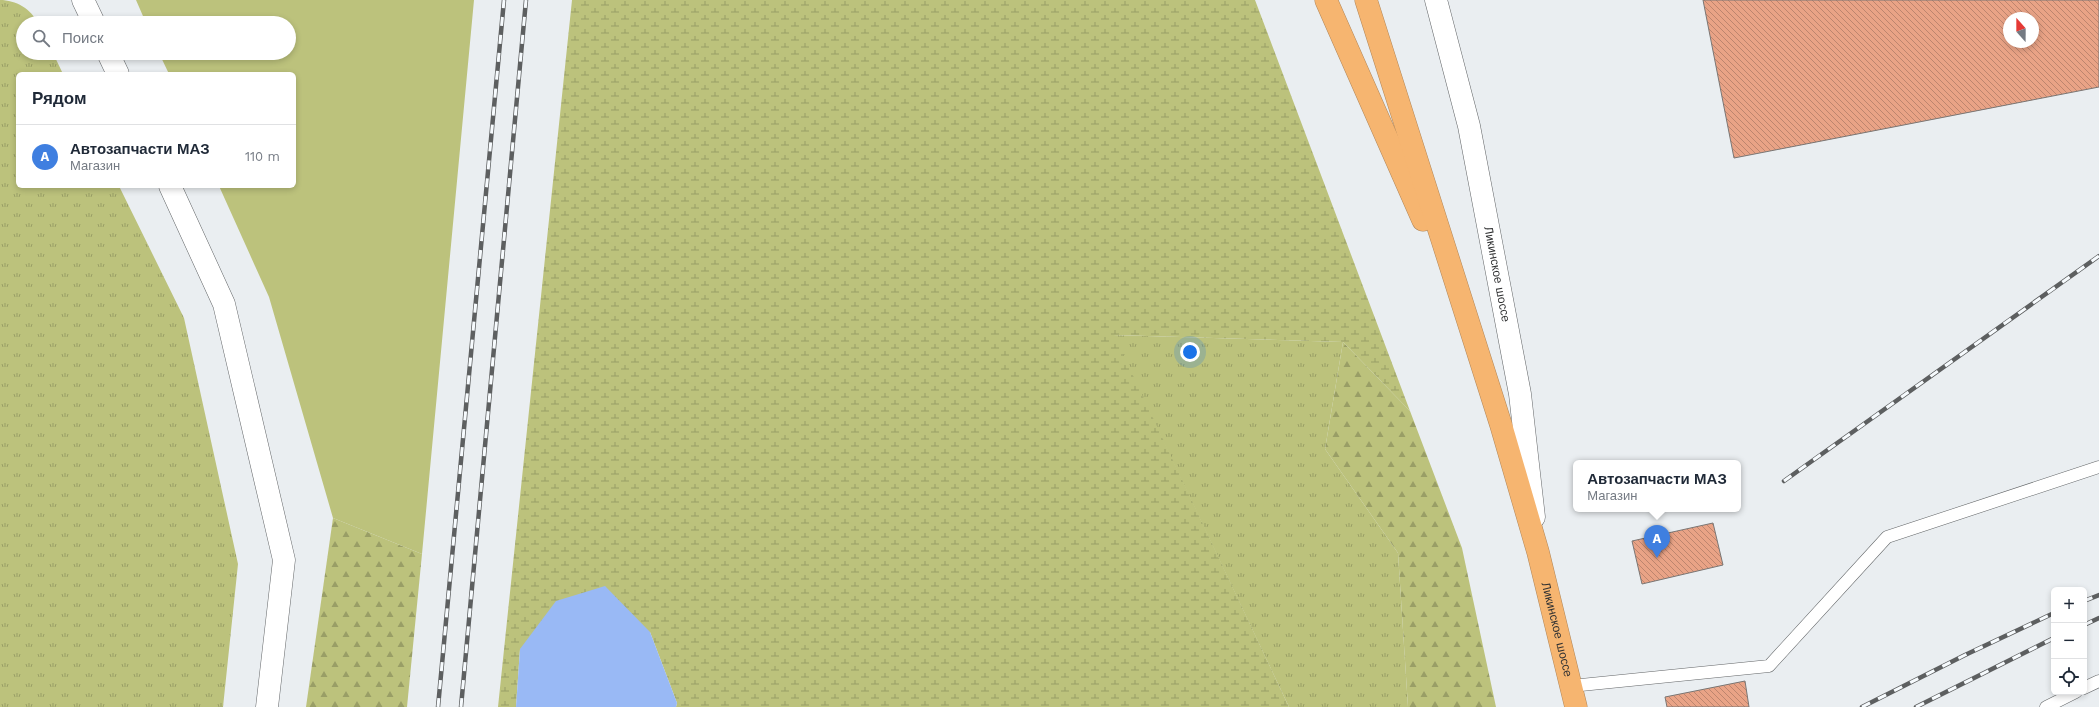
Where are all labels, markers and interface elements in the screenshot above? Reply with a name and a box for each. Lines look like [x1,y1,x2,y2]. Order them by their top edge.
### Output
north arrow [2003,12,2039,48]
search box [16,16,296,60]
icon: search [30,27,52,49]
text: Поиск [62,29,104,47]
text: Рядом [32,88,87,108]
text: Автозапчасти МАЗ [70,140,210,158]
text: A [41,149,49,164]
text: 110 m [245,149,280,164]
text: Магазин [70,158,120,173]
street label: Ликинское шоссе [1481,225,1513,323]
your location [1180,342,1200,362]
popup [1573,460,1741,512]
text: Автозапчасти МАЗ [1587,470,1727,488]
text: Магазин [1587,488,1637,503]
pin: A [1644,525,1670,558]
street label: Ликинское шоссе [1539,581,1575,679]
map controls [2051,587,2087,695]
button: + [2051,587,2087,623]
button: − [2051,623,2087,659]
button: locate [2051,659,2087,695]

